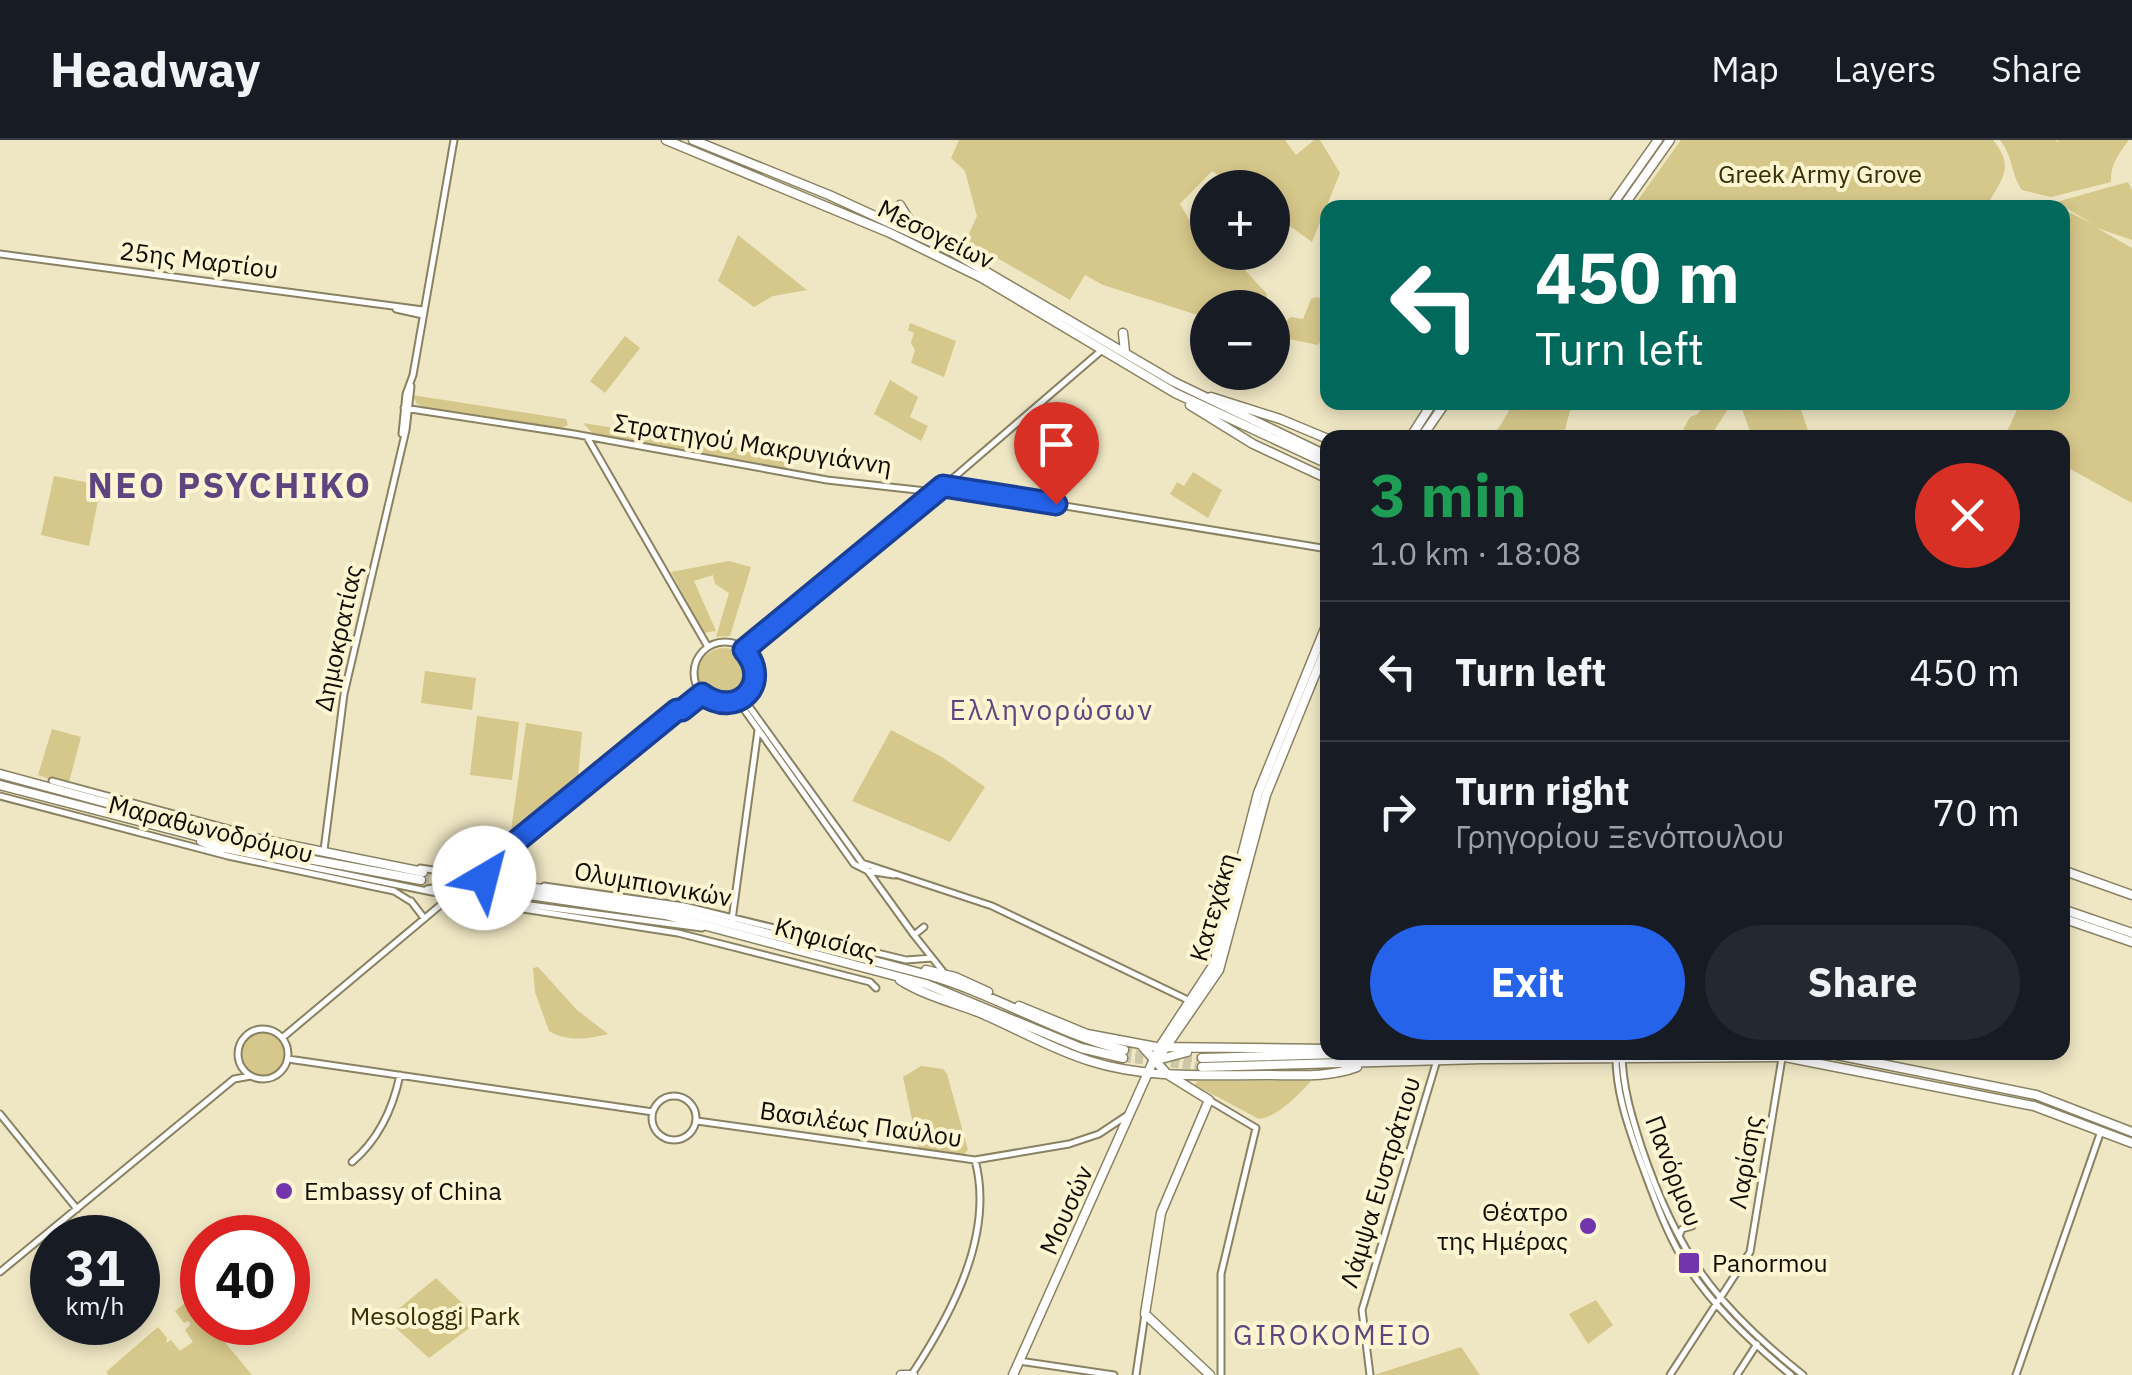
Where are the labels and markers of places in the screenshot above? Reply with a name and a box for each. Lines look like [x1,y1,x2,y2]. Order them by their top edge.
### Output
pin [1014,402,1099,505]
place label: Embassy of China [304,1174,502,1207]
marker: Embassy of China [273,1180,295,1202]
place label: Θέατρο της Ημέρας [1437,1195,1568,1257]
marker: Θέατρο της Ημέρας [1577,1215,1599,1237]
place label: Panormou [1712,1246,1828,1279]
marker: Panormou [1676,1250,1702,1276]

